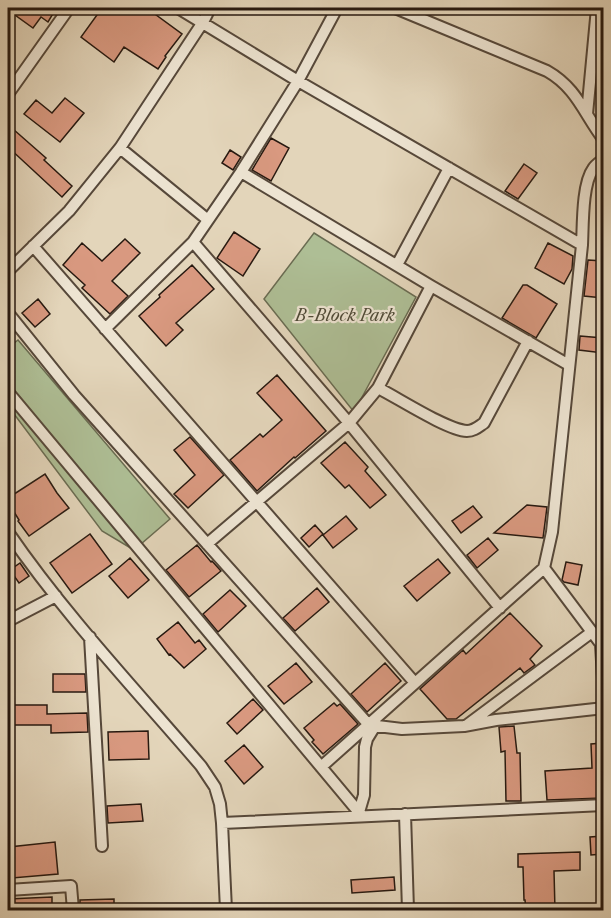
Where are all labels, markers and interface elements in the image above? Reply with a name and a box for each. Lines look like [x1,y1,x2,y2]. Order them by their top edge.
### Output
park label: B-Block Park [293,305,395,325]

